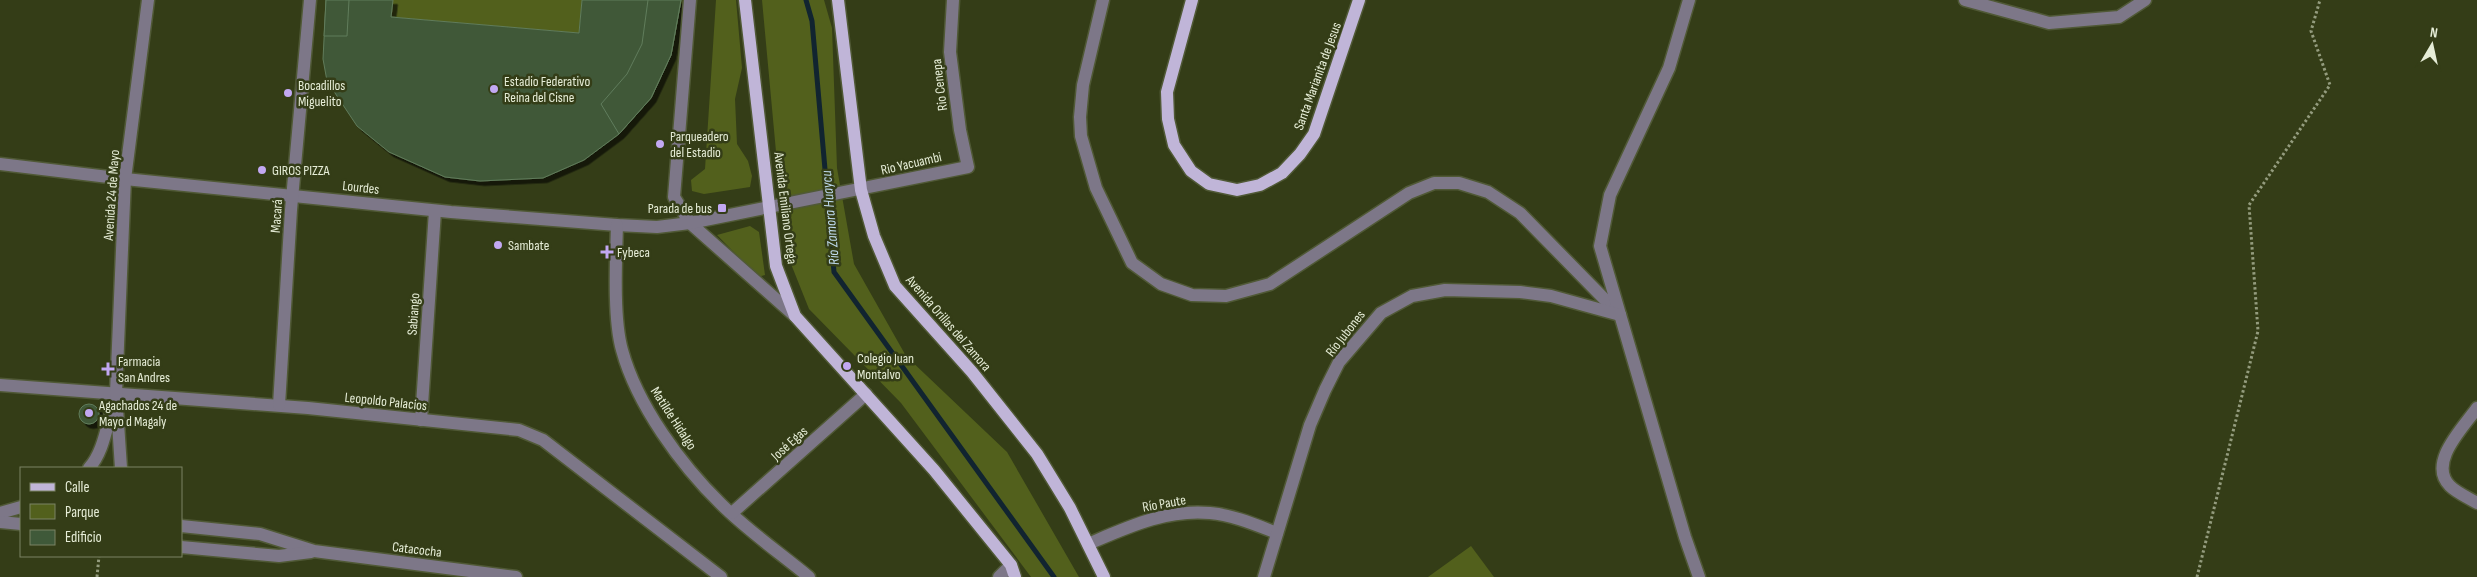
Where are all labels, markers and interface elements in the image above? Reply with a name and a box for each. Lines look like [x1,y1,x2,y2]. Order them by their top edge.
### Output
street label: Santa Marianita de Jesus [1290,20,1345,132]
north arrow [2407,20,2457,70]
text: N [2429,24,2439,42]
street label: Rio Cenepa [928,58,951,112]
place label: Estadio Federativo Reina del Cisne [504,73,590,106]
place label: Bocadillos Miguelito [298,77,345,110]
marker: Estadio Federativo Reina del Cisne [488,83,500,95]
marker: Bocadillos Miguelito [282,87,294,99]
place label: Parqueadero del Estadio [670,128,729,161]
marker: Parqueadero del Estadio [654,138,666,150]
street label: Rio Yacuambi [879,148,943,179]
street label: Avenida 24 de Mayo [100,149,123,242]
street label: Avenida Emiliano Ortega [770,150,801,265]
place label: GIROS PIZZA [272,162,331,179]
marker: GIROS PIZZA [256,164,268,176]
water label: Río Zamora Huaycu [817,169,844,266]
street label: Lourdes [342,177,380,198]
street label: Macará [267,199,286,233]
place label: Parada de bus [648,200,712,217]
marker: Parada de bus [716,202,728,214]
place label: Sambate [508,237,549,254]
marker: Sambate [492,239,504,251]
place label: Fybeca [617,244,650,261]
marker: Fybeca [601,246,613,258]
street label: Avenida Orillas del Zamora [902,271,995,375]
street label: Sabiango [404,292,423,336]
street label: Río Jubones [1322,307,1369,360]
place label: Colegio Juan Montalvo [857,350,914,383]
place label: Farmacia San Andres [118,353,170,386]
marker: Colegio Juan Montalvo [841,360,853,372]
marker: Farmacia San Andres [102,363,114,375]
street label: Matilde Hidalgo [647,384,700,453]
street label: Leopoldo Palacios [344,389,428,414]
place label: Agachados 24 de Mayo d Magaly [98,397,177,430]
marker: Agachados 24 de Mayo d Magaly [83,407,95,419]
street label: José Egas [767,423,811,465]
legend [20,467,182,557]
text: Calle [65,478,89,497]
street label: Río Paute [1141,491,1187,516]
text: Parque [65,503,100,522]
text: Edificio [65,528,102,547]
street label: Catacocha [391,538,443,561]

